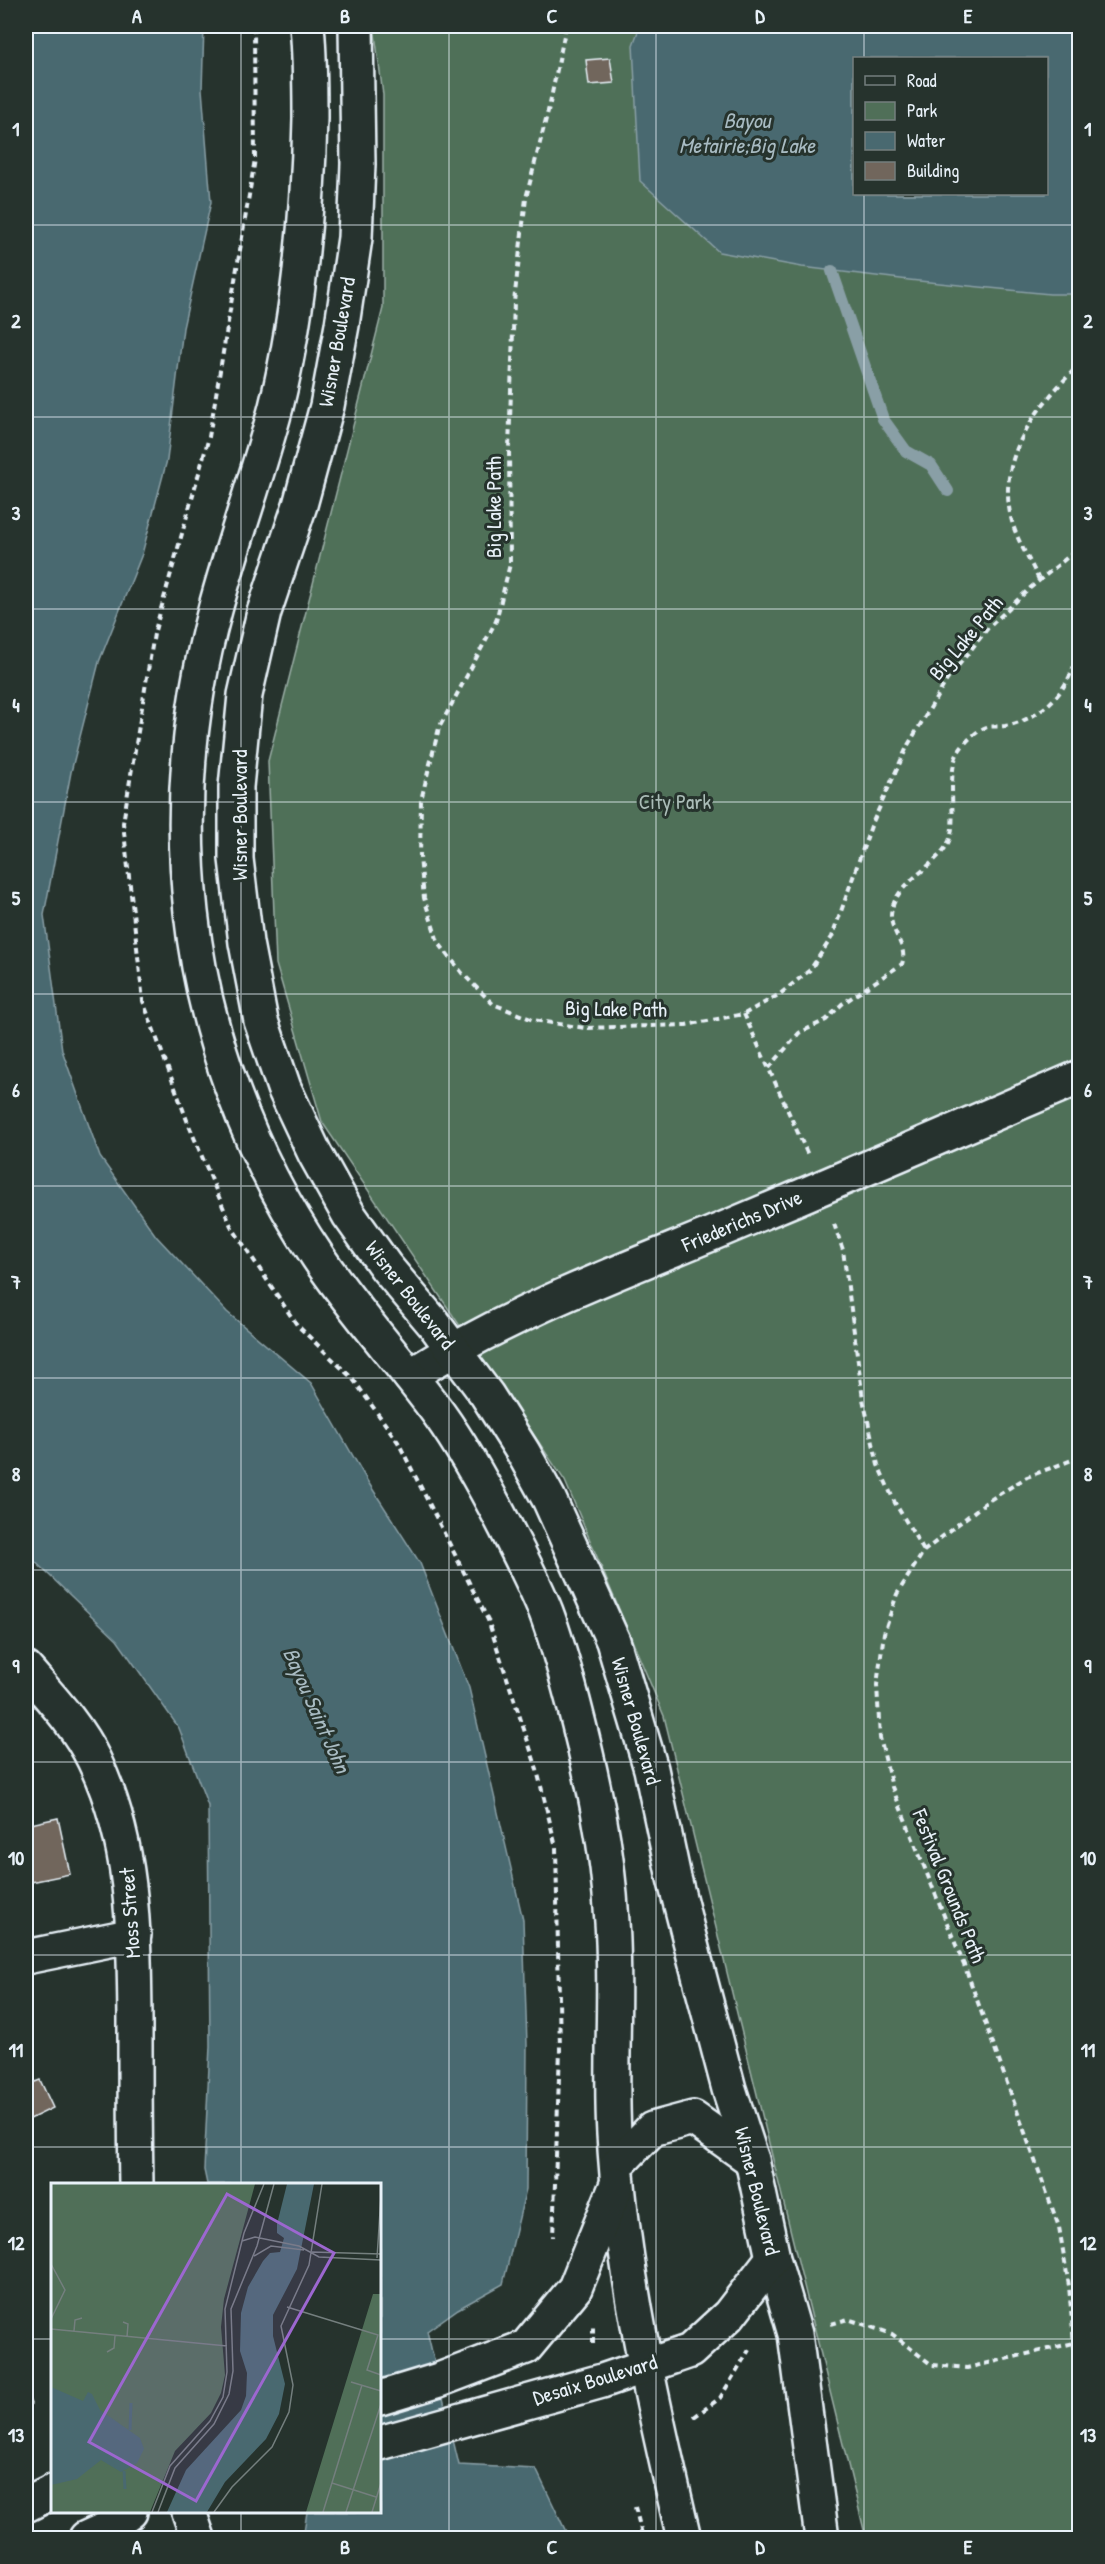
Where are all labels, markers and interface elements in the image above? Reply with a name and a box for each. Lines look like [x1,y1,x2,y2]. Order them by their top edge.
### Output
text: A [132,2,142,29]
text: B [340,2,350,29]
text: C [547,2,558,29]
text: D [755,2,765,29]
text: E [964,2,973,29]
legend [853,57,1048,195]
text: Road [907,68,937,93]
text: Park [907,98,938,123]
water label: Bayou Metairie;Big Lake [679,105,816,160]
text: 1 [12,115,20,142]
text: 1 [1084,115,1092,142]
text: Water [907,128,945,153]
text: Building [907,158,959,183]
street label: Wisner Boulevard [311,275,362,409]
text: 2 [11,307,21,334]
text: 2 [1083,307,1093,334]
street label: Big Lake Path [479,456,508,558]
text: 3 [12,499,21,526]
text: 3 [1084,499,1093,526]
street label: Big Lake Path [922,589,1010,686]
text: 4 [12,691,20,718]
text: 4 [1084,691,1092,718]
street label: Wisner Boulevard [225,750,254,880]
park label: City Park [639,787,711,816]
text: 5 [12,884,21,911]
text: 5 [1084,884,1093,911]
street label: Big Lake Path [565,993,667,1024]
text: 6 [12,1076,20,1103]
text: 6 [1084,1076,1092,1103]
street label: Friederichs Drive [676,1182,806,1259]
street label: Wisner Boulevard [359,1234,462,1355]
text: 7 [10,1268,21,1295]
text: 7 [1082,1268,1093,1295]
text: 8 [12,1460,21,1487]
text: 8 [1084,1460,1093,1487]
water label: Bayou Saint John [276,1643,359,1779]
text: 9 [12,1652,20,1679]
text: 9 [1084,1652,1092,1679]
street label: Wisner Boulevard [605,1654,668,1788]
street label: Festival Grounds Path [905,1804,994,1967]
text: 10 [8,1844,24,1871]
text: 10 [1080,1844,1096,1871]
street label: Moss Street [112,1866,147,1959]
text: 11 [9,2036,23,2063]
text: 11 [1081,2036,1095,2063]
street label: Wisner Boulevard [728,2124,787,2258]
inset map [51,2183,381,2513]
text: 12 [8,2229,25,2256]
text: 12 [1080,2229,1097,2256]
street label: Desaix Boulevard [529,2347,660,2412]
text: 13 [8,2421,24,2448]
text: 13 [1080,2421,1096,2448]
text: A [132,2533,142,2560]
text: B [340,2533,350,2560]
text: C [547,2533,558,2560]
text: D [755,2533,765,2560]
text: E [964,2533,973,2560]

